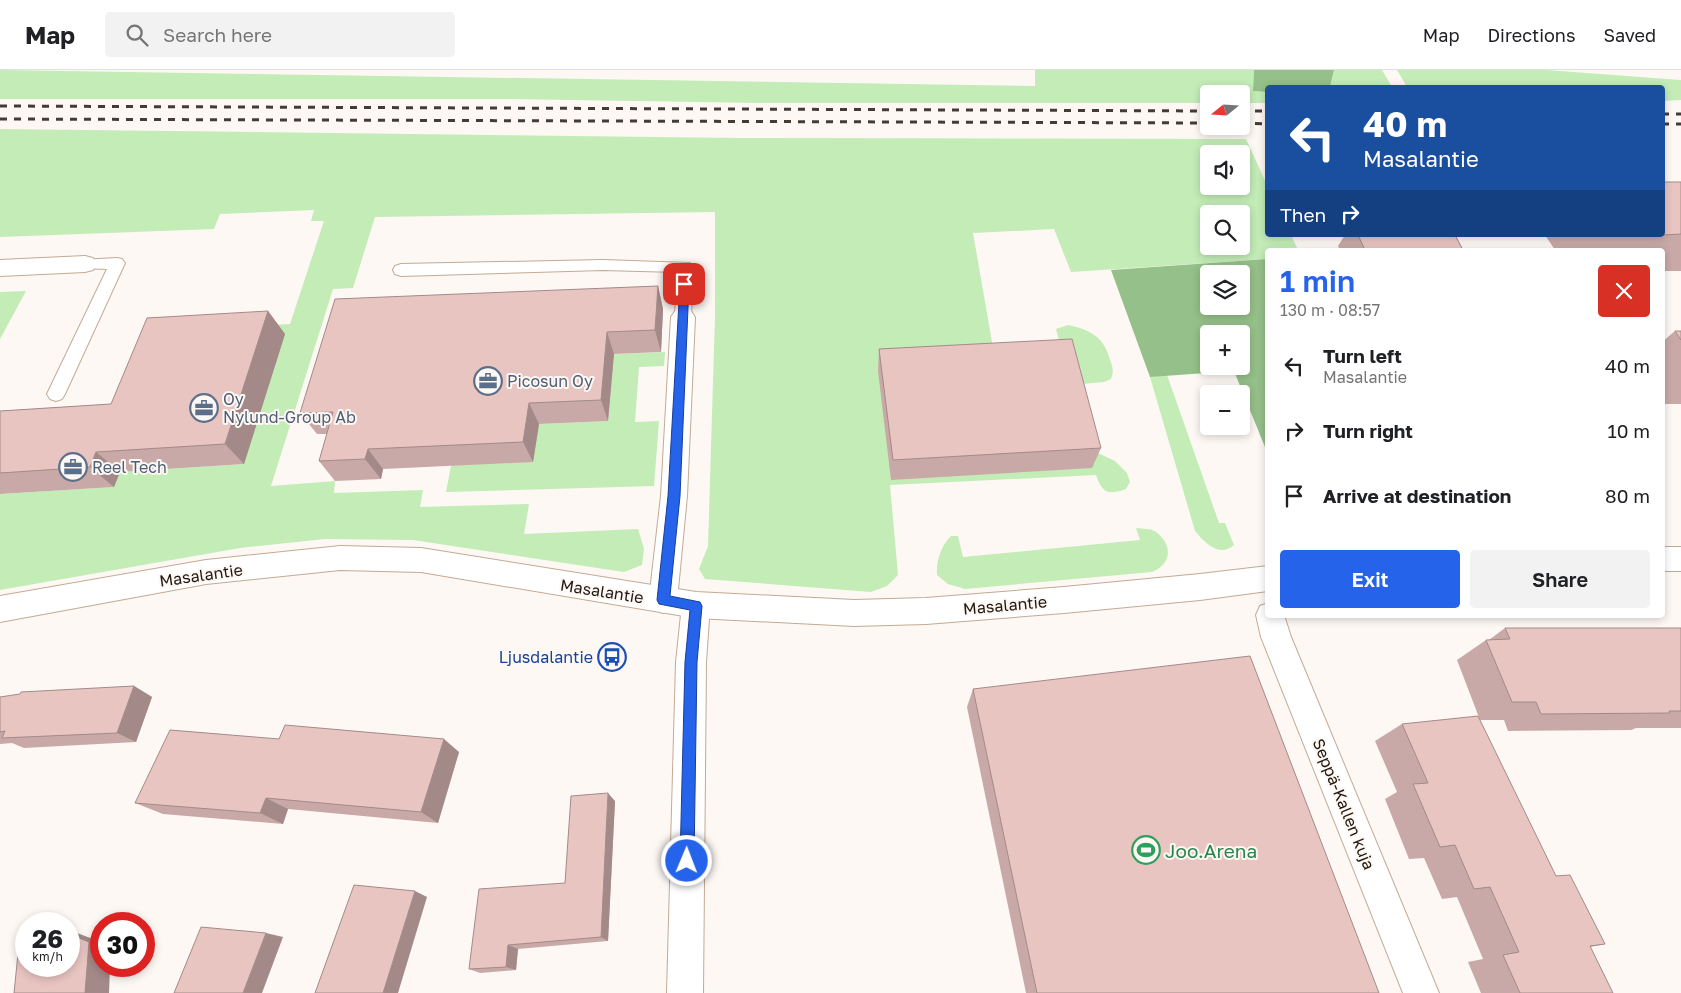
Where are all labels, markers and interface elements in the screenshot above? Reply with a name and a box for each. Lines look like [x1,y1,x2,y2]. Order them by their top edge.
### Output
search box [105,12,455,57]
text: Map [25,20,75,49]
icon: search [123,21,151,49]
text: Search here [163,23,272,46]
text: Map [1423,24,1459,46]
text: Directions [1487,24,1575,46]
text: Saved [1603,24,1656,46]
north arrow [1200,85,1250,135]
map controls [1200,85,1250,435]
text: 40 m [1363,103,1447,145]
icon: left [1280,105,1345,170]
button: sound [1200,145,1250,195]
text: Masalantie [1363,145,1479,172]
icon: right [1336,200,1364,228]
text: Then [1280,203,1326,226]
button: search [1200,205,1250,255]
pin [663,263,705,305]
text: 1 min [1280,263,1355,299]
button: layers [1200,265,1250,315]
button: close [1598,265,1650,317]
icon: arrive [670,270,698,298]
text: 130 m · 08:57 [1280,300,1380,320]
button: + [1200,325,1250,375]
text: Turn left [1323,344,1402,367]
icon: left [1280,352,1308,380]
text: 40 m [1605,354,1650,377]
office icon: Picosun Oy [473,366,503,396]
text: Masalantie [1323,367,1407,387]
place label: Picosun Oy [507,371,593,391]
button: − [1200,385,1250,435]
place label: Oy Nylund-Group Ab [223,389,356,427]
office icon: Oy Nylund-Group Ab [189,393,219,423]
icon: right [1280,417,1308,445]
text: Turn right [1323,419,1413,442]
text: 10 m [1607,419,1650,442]
office icon: Reel Tech [58,452,88,482]
place label: Reel Tech [92,457,167,477]
icon: arrive [1280,482,1308,510]
text: Arrive at destination [1323,484,1511,507]
text: 80 m [1605,484,1650,507]
button: Exit [1280,550,1460,608]
button: Share [1470,550,1650,608]
street label: Masalantie [158,559,244,591]
street label: Masalantie [559,575,645,607]
street label: Masalantie [962,591,1048,619]
bus stop icon: Ljusdalantie [597,642,627,672]
place label: Ljusdalantie [499,647,593,667]
street label: Seppä-Kallen kuja [1309,736,1379,872]
position arrow [660,834,712,886]
sports icon: Joo.Arena [1131,835,1161,865]
place label: Joo.Arena [1165,839,1257,862]
speed limit sign: 30 [90,912,155,977]
text: 26 [32,923,63,954]
text: km/h [32,949,63,964]

